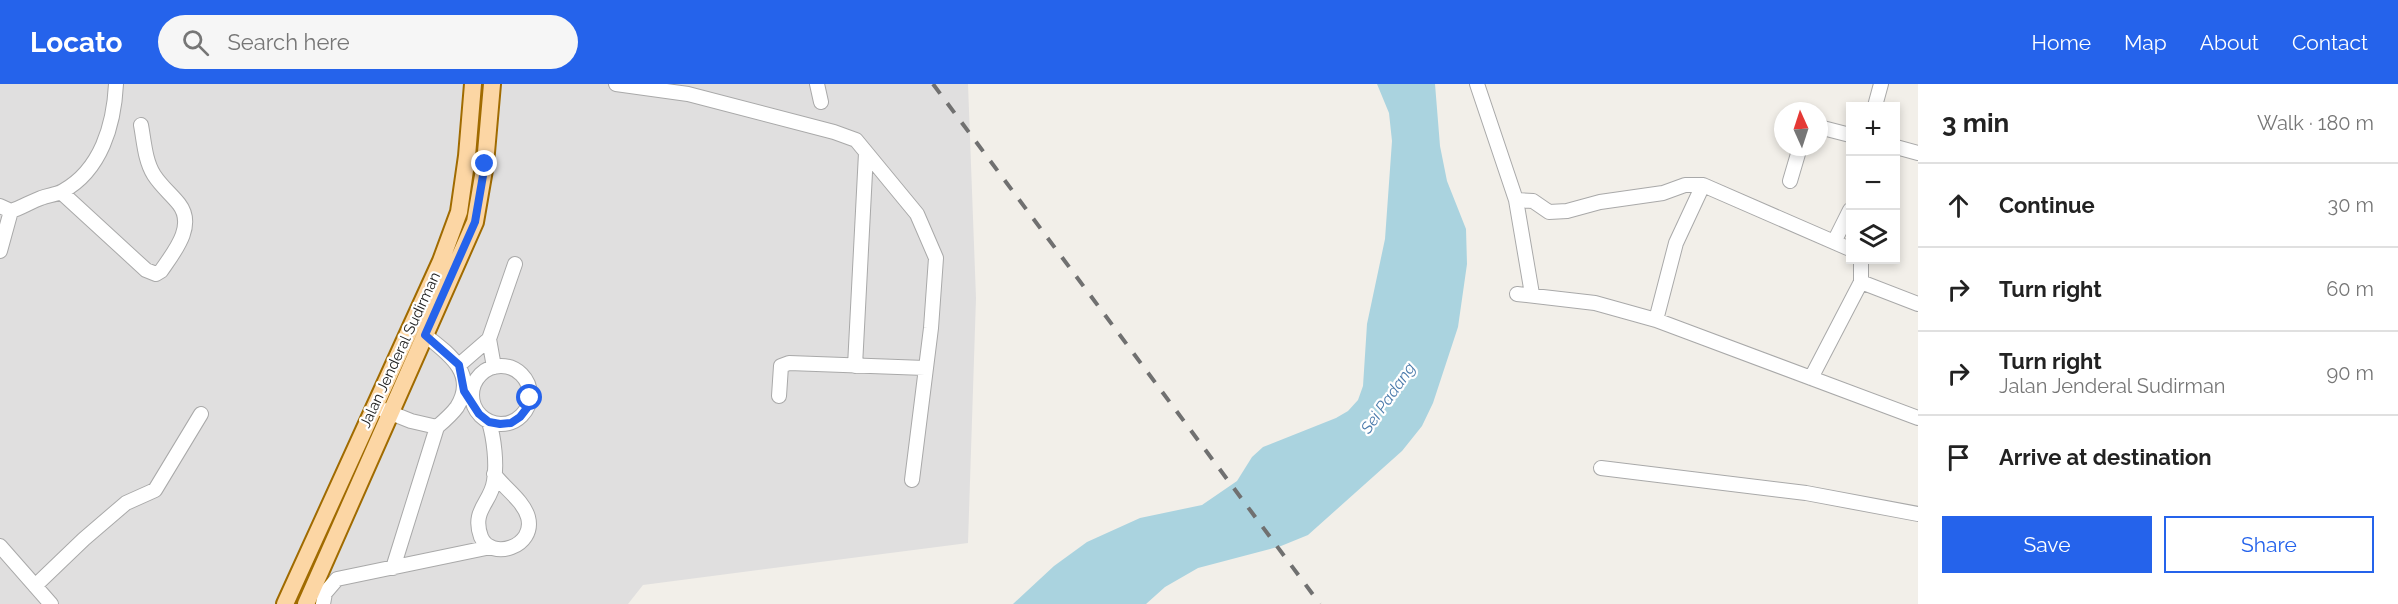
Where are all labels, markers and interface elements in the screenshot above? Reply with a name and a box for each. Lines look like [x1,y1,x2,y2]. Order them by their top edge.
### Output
search box [158,15,578,69]
text: Locato [30,26,122,59]
icon: search [179,26,212,59]
text: Search here [227,29,350,55]
text: Home [2032,30,2091,55]
text: Map [2124,30,2167,55]
text: About [2200,30,2259,55]
text: Contact [2292,30,2368,55]
north arrow [1774,102,1828,156]
map controls [1846,102,1900,264]
button: + [1846,102,1900,156]
text: 3 min [1942,108,2009,138]
text: Walk · 180 m [2257,111,2374,135]
route end [471,150,497,176]
button: − [1846,156,1900,210]
icon: ahead [1942,189,1975,222]
text: Continue [1999,192,2095,218]
text: 30 m [2328,193,2374,217]
button: layers [1846,210,1900,264]
street label: Jalan Jenderal Sudirman [356,269,444,431]
icon: right [1942,273,1975,306]
text: Turn right [1999,276,2102,302]
text: 60 m [2326,277,2374,301]
text: Turn right [1999,348,2102,374]
icon: right [1942,357,1975,390]
water label: Sei Padang [1356,359,1420,438]
text: 90 m [2327,361,2374,385]
text: Jalan Jenderal Sudirman [1999,374,2226,398]
route start [516,384,542,410]
icon: arrive [1942,441,1975,474]
text: Arrive at destination [1999,444,2212,470]
button: Save [1942,516,2152,573]
button: Share [2164,516,2374,573]

